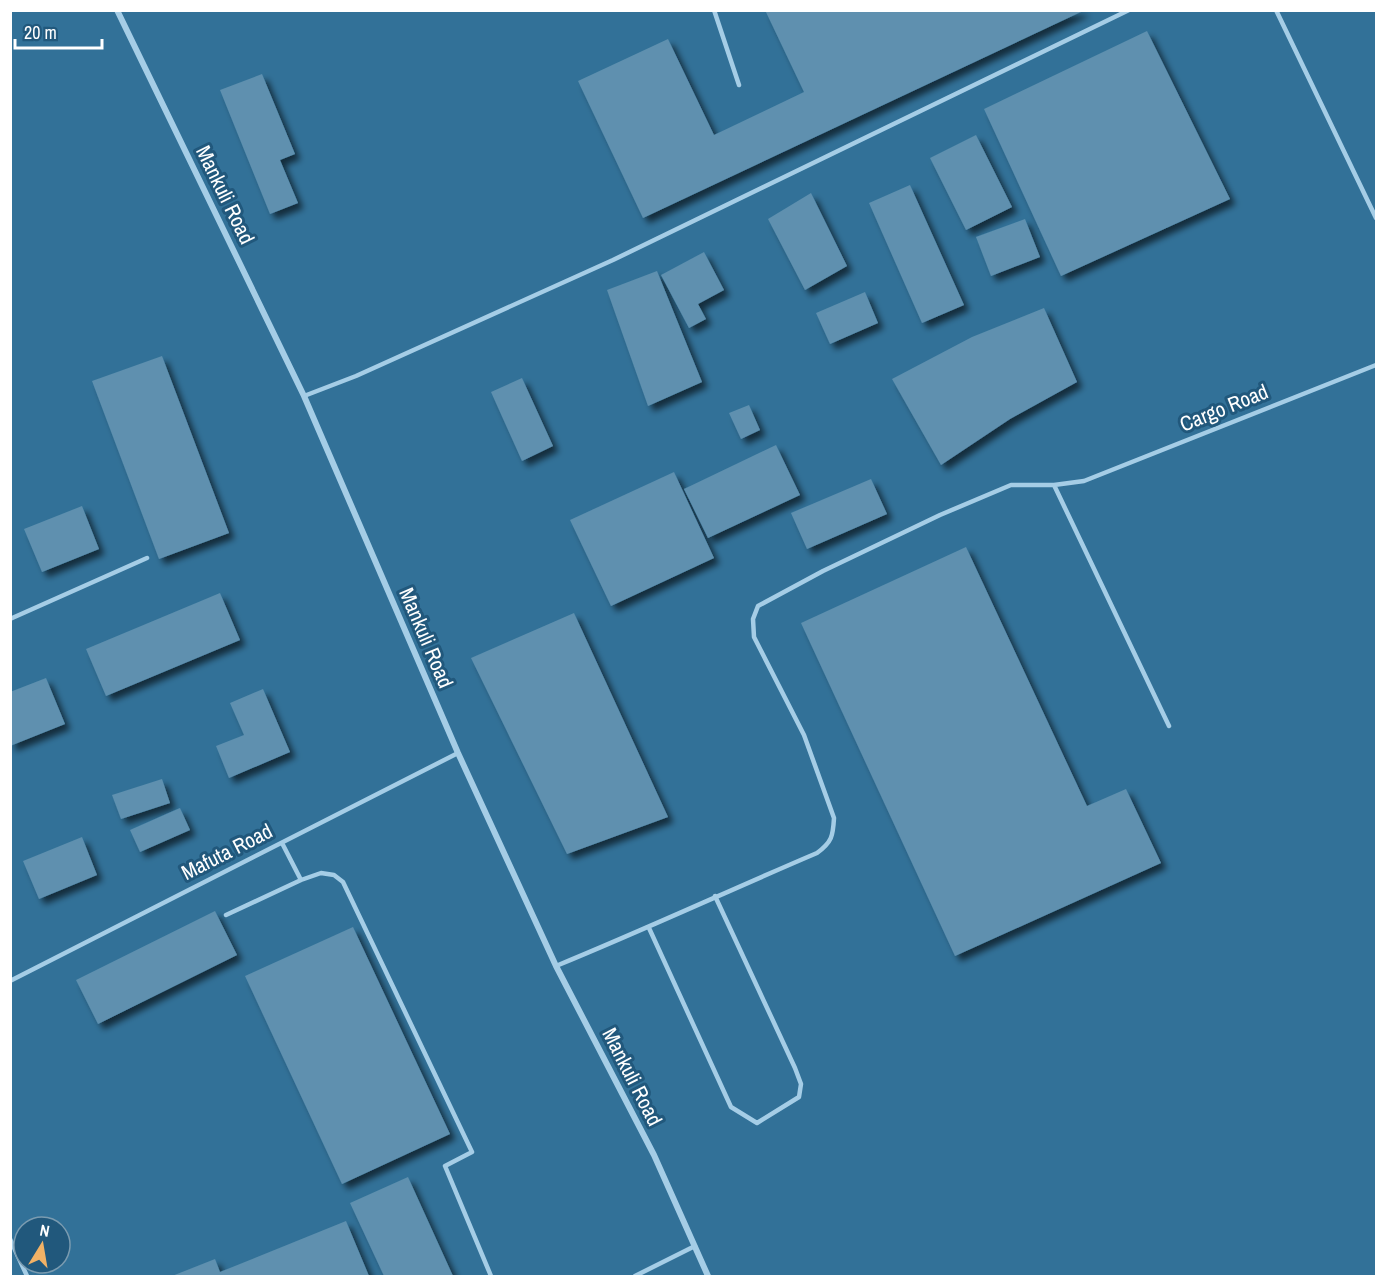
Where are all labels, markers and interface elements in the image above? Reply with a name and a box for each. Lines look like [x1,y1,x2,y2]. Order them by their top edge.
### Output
scale bar [15,12,102,50]
text: 20 m [24,20,57,45]
street label: Mankuli Road [189,141,262,249]
street label: Cargo Road [1175,377,1272,438]
street label: Mankuli Road [392,583,461,692]
street label: Mafuta Road [176,816,277,887]
street label: Mankuli Road [595,1023,669,1131]
north arrow [12,1215,72,1275]
text: N [38,1219,52,1242]

